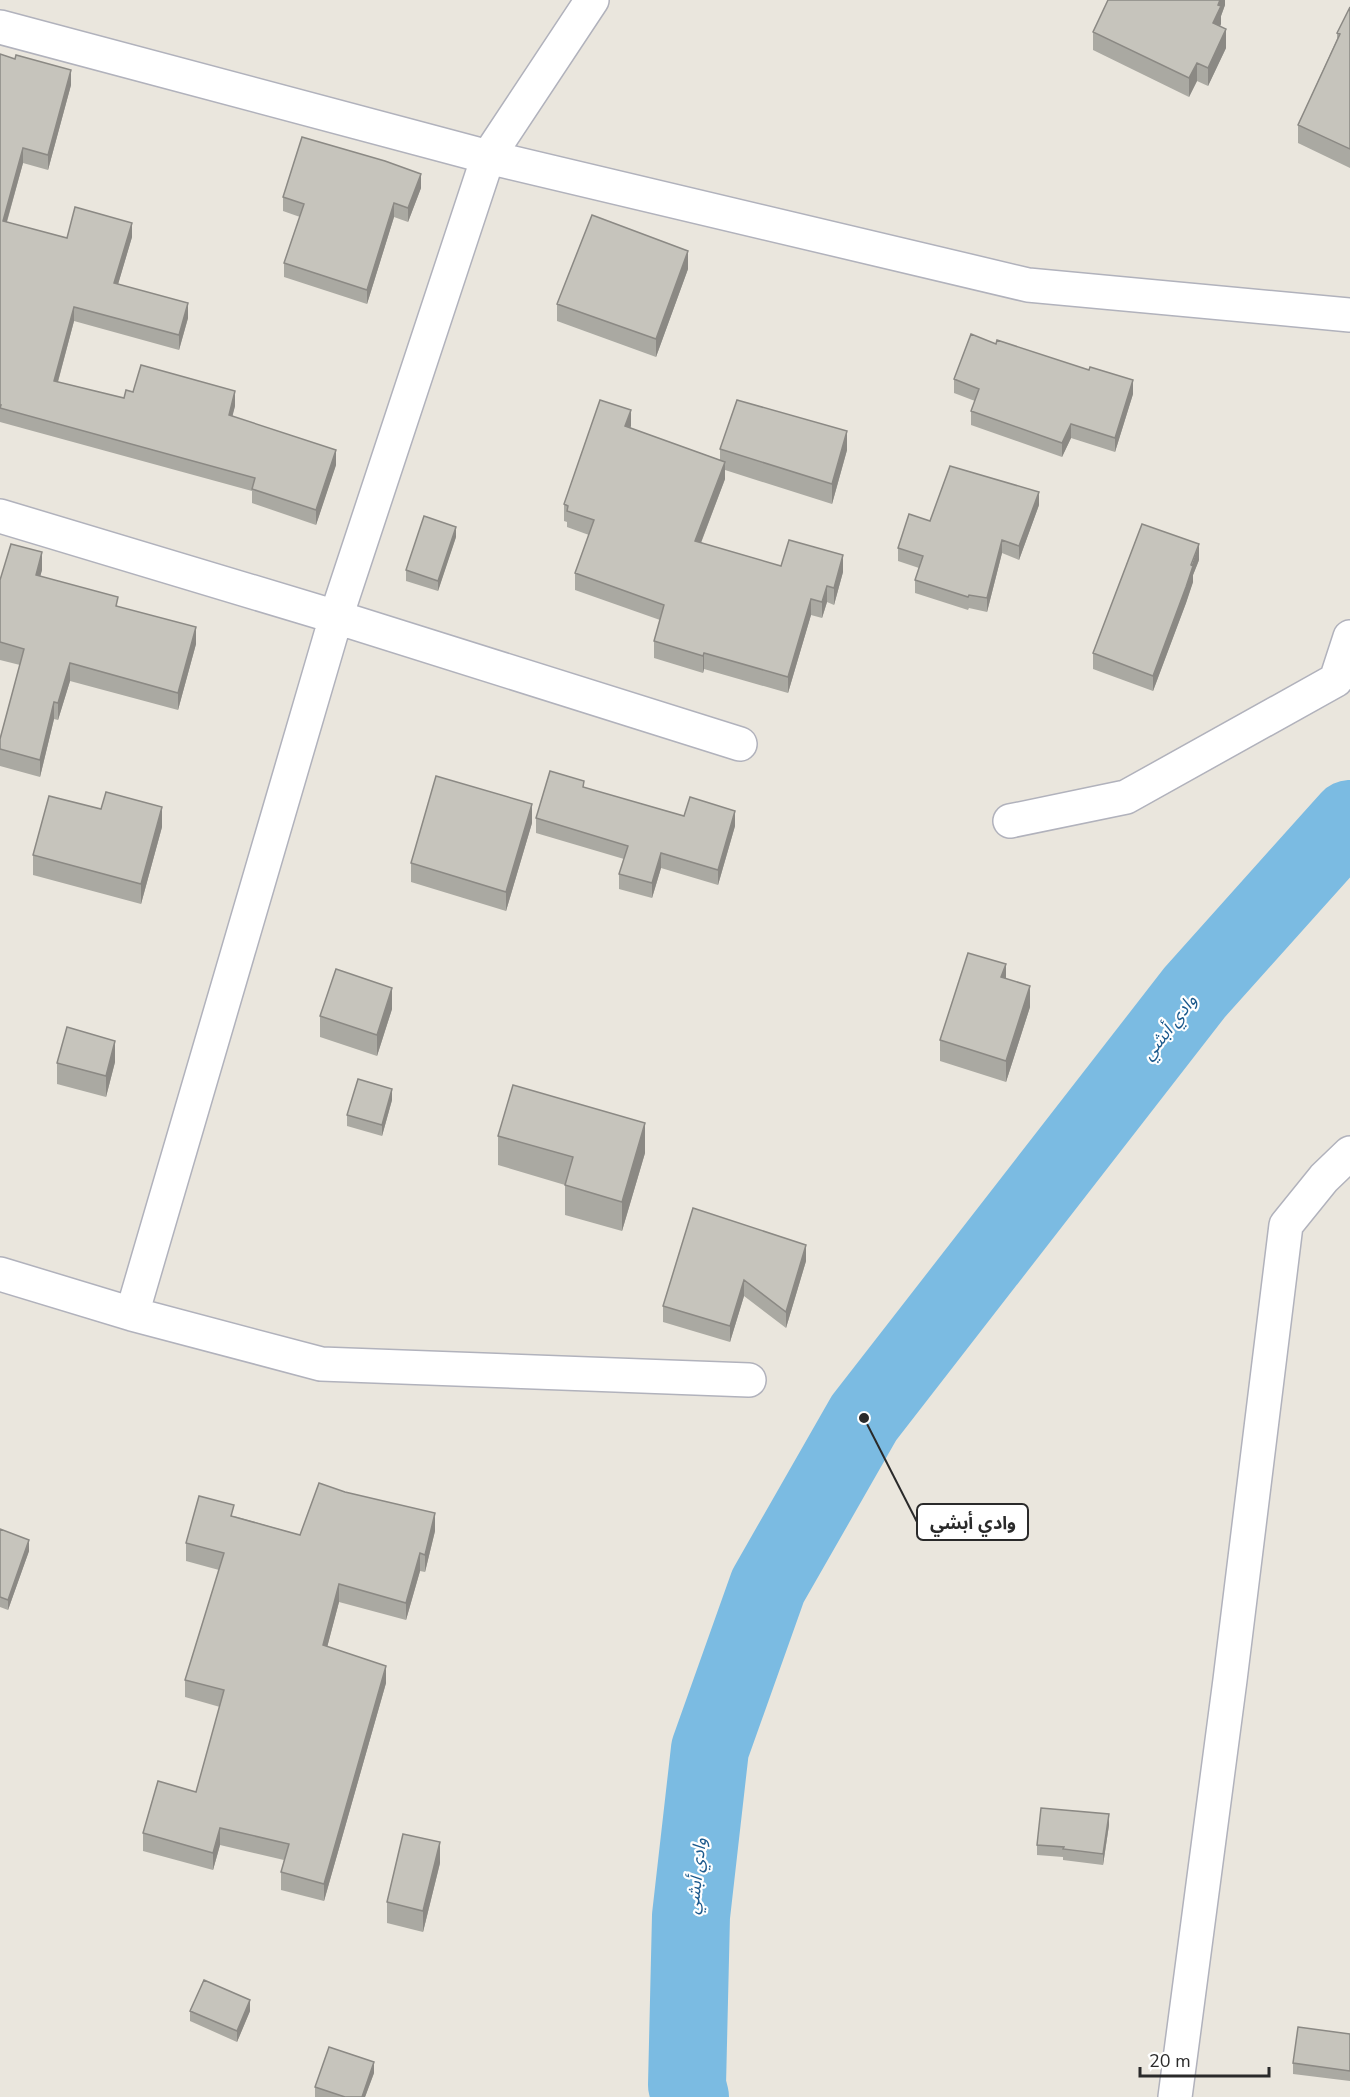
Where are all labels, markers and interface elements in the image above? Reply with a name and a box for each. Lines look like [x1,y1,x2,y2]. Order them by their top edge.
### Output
water label: وادي أبشي [1136,989,1204,1066]
callout: وادي أبشي [917,1504,1028,1540]
text: وادي أبشي [930,1510,1016,1537]
water label: وادي أبشي [680,1837,714,1916]
scale bar [1140,2040,1269,2078]
text: 20 m [1149,2049,1191,2073]

